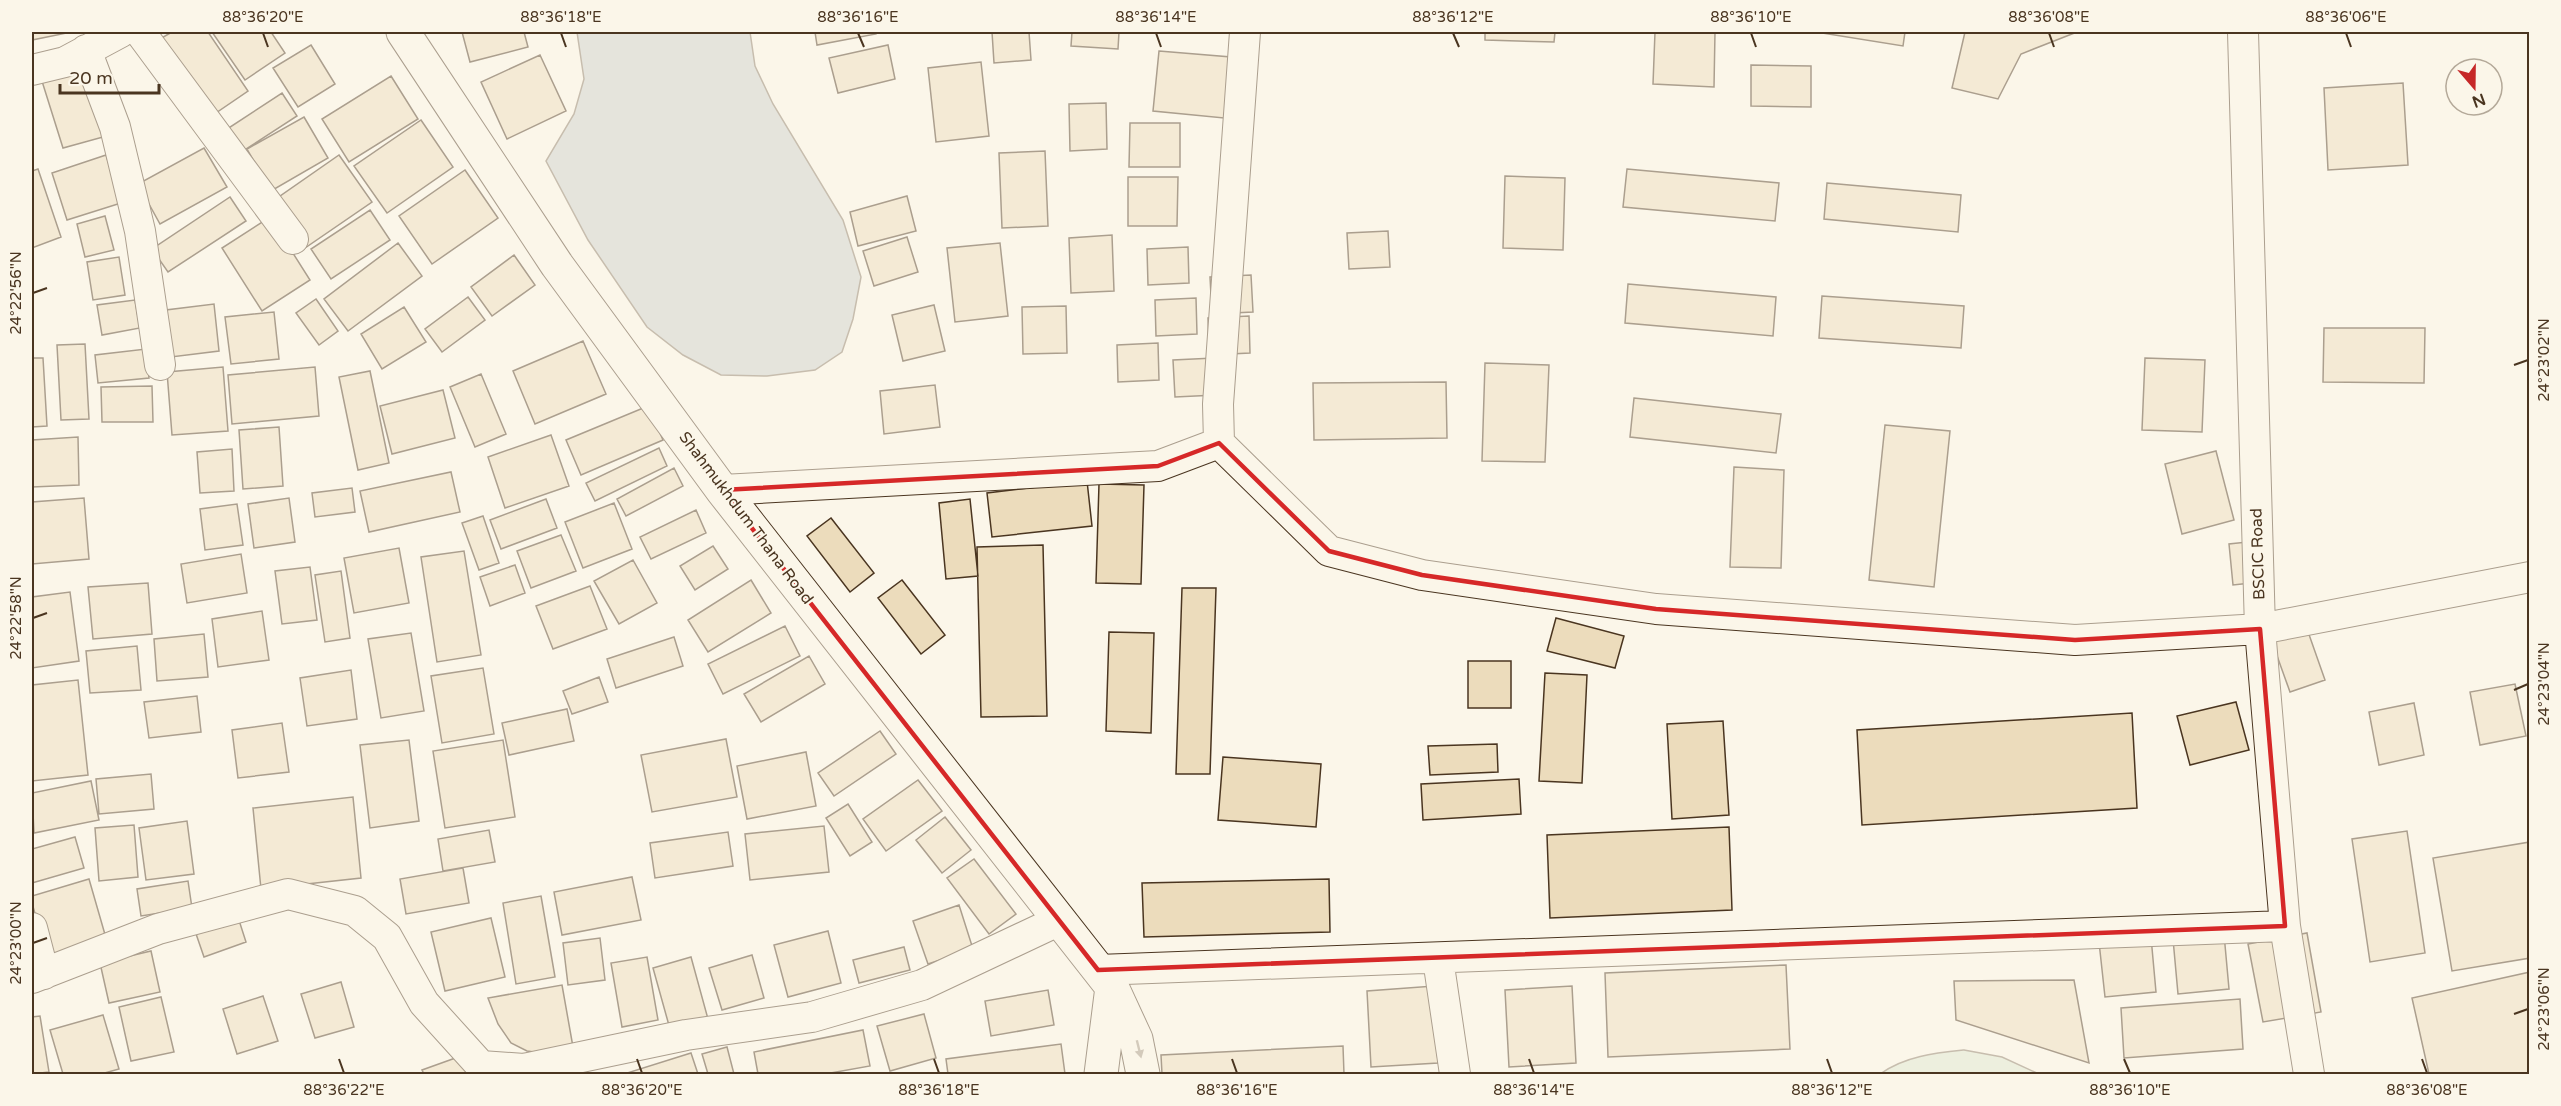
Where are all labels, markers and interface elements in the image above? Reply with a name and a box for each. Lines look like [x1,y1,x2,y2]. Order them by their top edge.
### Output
text: 88°36'20"E [222,8,304,26]
text: 88°36'18"E [520,8,602,26]
text: 88°36'16"E [817,8,899,26]
text: 88°36'14"E [1115,8,1197,26]
text: 88°36'12"E [1412,8,1494,26]
text: 88°36'10"E [1710,8,1792,26]
text: 88°36'08"E [2008,8,2090,26]
text: 88°36'06"E [2305,8,2387,26]
scale bar [60,57,159,95]
north arrow [2444,57,2504,117]
text: 20 m [69,67,113,89]
text: N [2469,89,2488,112]
text: 24°22'56"N [7,251,25,335]
text: 24°23'02"N [2535,318,2553,402]
street label: Shahmukhdum Thana Road [674,428,818,608]
street label: BSCIC Road [2246,508,2270,600]
text: 24°22'58"N [7,576,25,660]
text: 24°23'04"N [2535,642,2553,726]
text: 24°23'00"N [7,901,25,985]
text: 24°23'06"N [2535,967,2553,1051]
one-way arrow [1135,1040,1144,1058]
text: 88°36'22"E [303,1081,385,1099]
text: 88°36'20"E [601,1081,683,1099]
text: 88°36'18"E [898,1081,980,1099]
text: 88°36'16"E [1196,1081,1278,1099]
text: 88°36'14"E [1493,1081,1575,1099]
text: 88°36'12"E [1791,1081,1873,1099]
text: 88°36'10"E [2089,1081,2171,1099]
text: 88°36'08"E [2386,1081,2468,1099]

